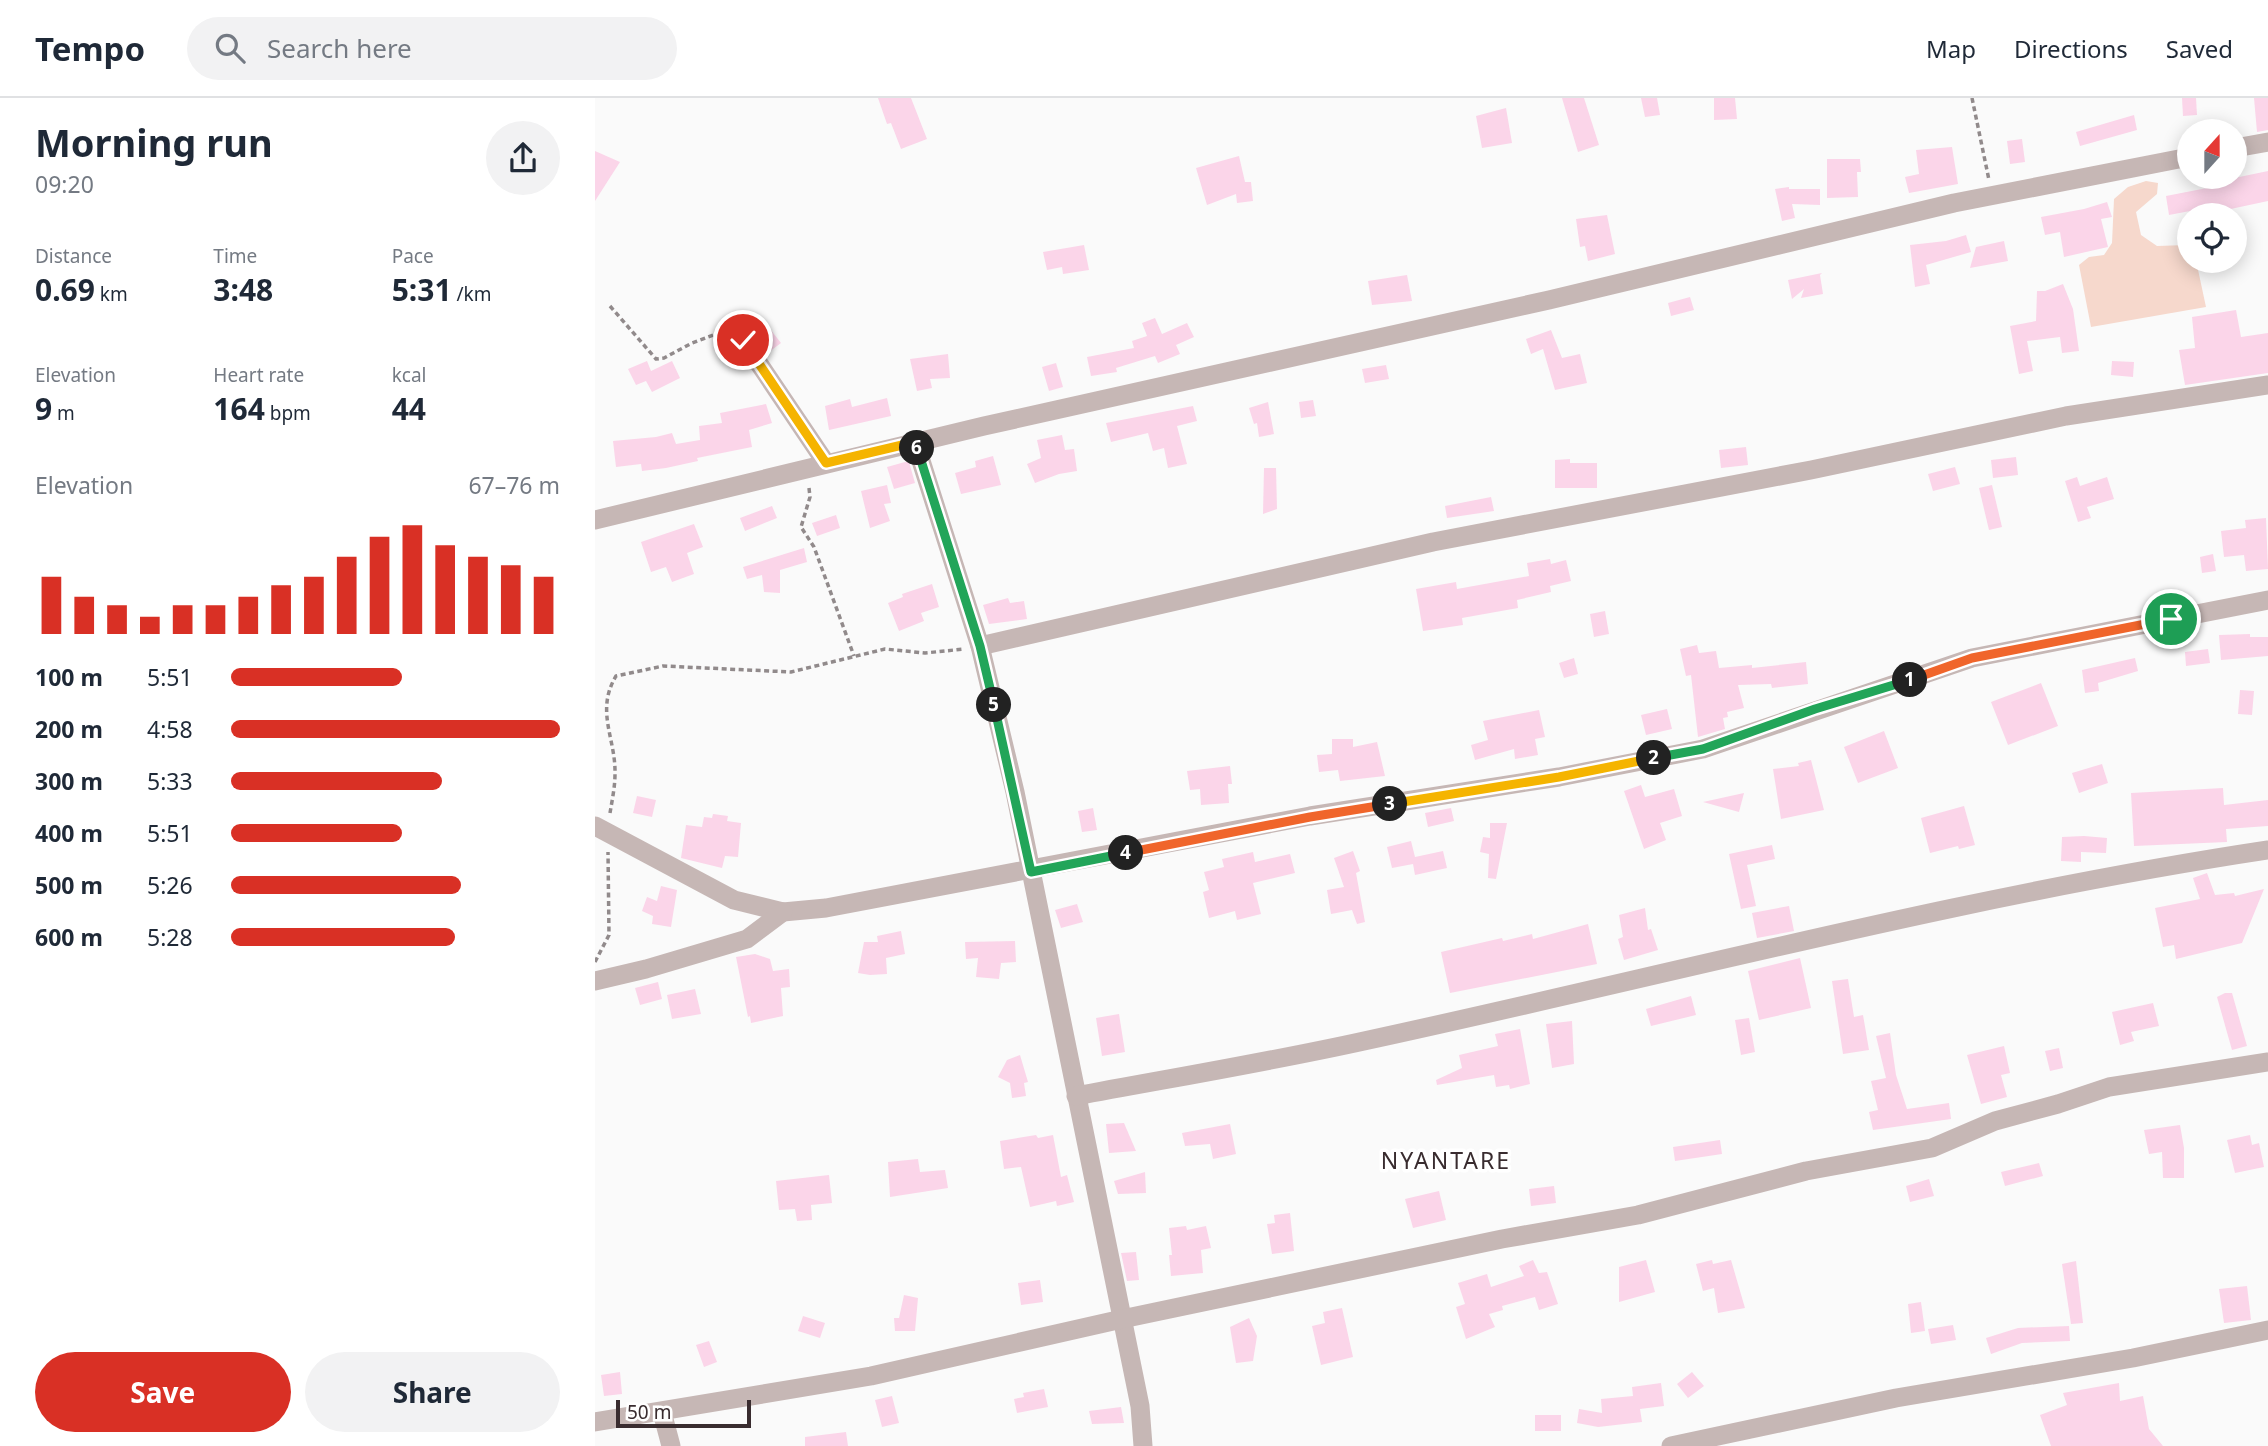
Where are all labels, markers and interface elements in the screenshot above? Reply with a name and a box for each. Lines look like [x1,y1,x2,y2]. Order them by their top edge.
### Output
search box [187,17,677,80]
text: Tempo [35,26,145,71]
icon: search [211,29,249,67]
text: Search here [267,30,412,66]
text: Map [1926,32,1976,65]
text: Directions [2014,32,2128,65]
text: Saved [2166,32,2233,65]
text: Morning run [35,116,273,168]
north arrow [2177,119,2247,189]
map controls [2177,119,2247,273]
button: share [486,121,560,195]
text: 09:20 [35,168,94,200]
button: locate [2177,203,2247,273]
text: Distance [35,243,112,269]
text: Time [213,243,257,269]
text: Pace [392,243,434,269]
text: 0.69 [35,269,95,310]
text: 3:48 [213,269,273,310]
text: 5:31 [392,269,452,310]
text: km [95,281,128,307]
text: /km [452,281,492,307]
pin [713,310,773,370]
icon: check [724,321,762,359]
text: Elevation [35,362,116,388]
text: Heart rate [213,362,304,388]
text: kcal [392,362,426,388]
text: 9 [35,388,52,429]
text: 164 [213,388,265,429]
text: 44 [392,388,426,429]
text: m [52,400,75,426]
text: bpm [265,400,311,426]
pin: 6 [899,430,935,466]
text: 6 [911,434,922,460]
text: Elevation [35,469,133,501]
text: 67–76 m [468,469,560,501]
pin [2141,589,2201,649]
icon: arrive [2152,600,2190,638]
text: 100 m [35,661,103,693]
text: 5:51 [147,661,193,693]
pin: 1 [1893,662,1927,698]
text: 1 [1904,666,1915,692]
pin: 5 [977,688,1011,722]
text: 5 [988,691,999,717]
text: 200 m [35,713,103,745]
text: 4:58 [147,713,193,745]
pin: 2 [1637,740,1671,776]
text: 2 [1648,744,1659,770]
text: 300 m [35,765,103,797]
text: 5:33 [147,765,193,797]
pin: 3 [1373,786,1407,822]
text: 3 [1384,790,1395,816]
text: 400 m [35,817,103,849]
text: 5:51 [147,817,193,849]
pin: 4 [1109,836,1143,870]
text: 4 [1120,839,1131,865]
text: 500 m [35,869,103,901]
text: 5:26 [147,869,193,901]
text: 600 m [35,921,103,953]
text: 5:28 [147,921,193,953]
district label: NYANTARE [1381,1144,1511,1176]
button: Save [35,1352,291,1432]
button: Share [305,1352,560,1432]
scale bar [616,1397,751,1429]
text: 50 m [627,1399,671,1425]

